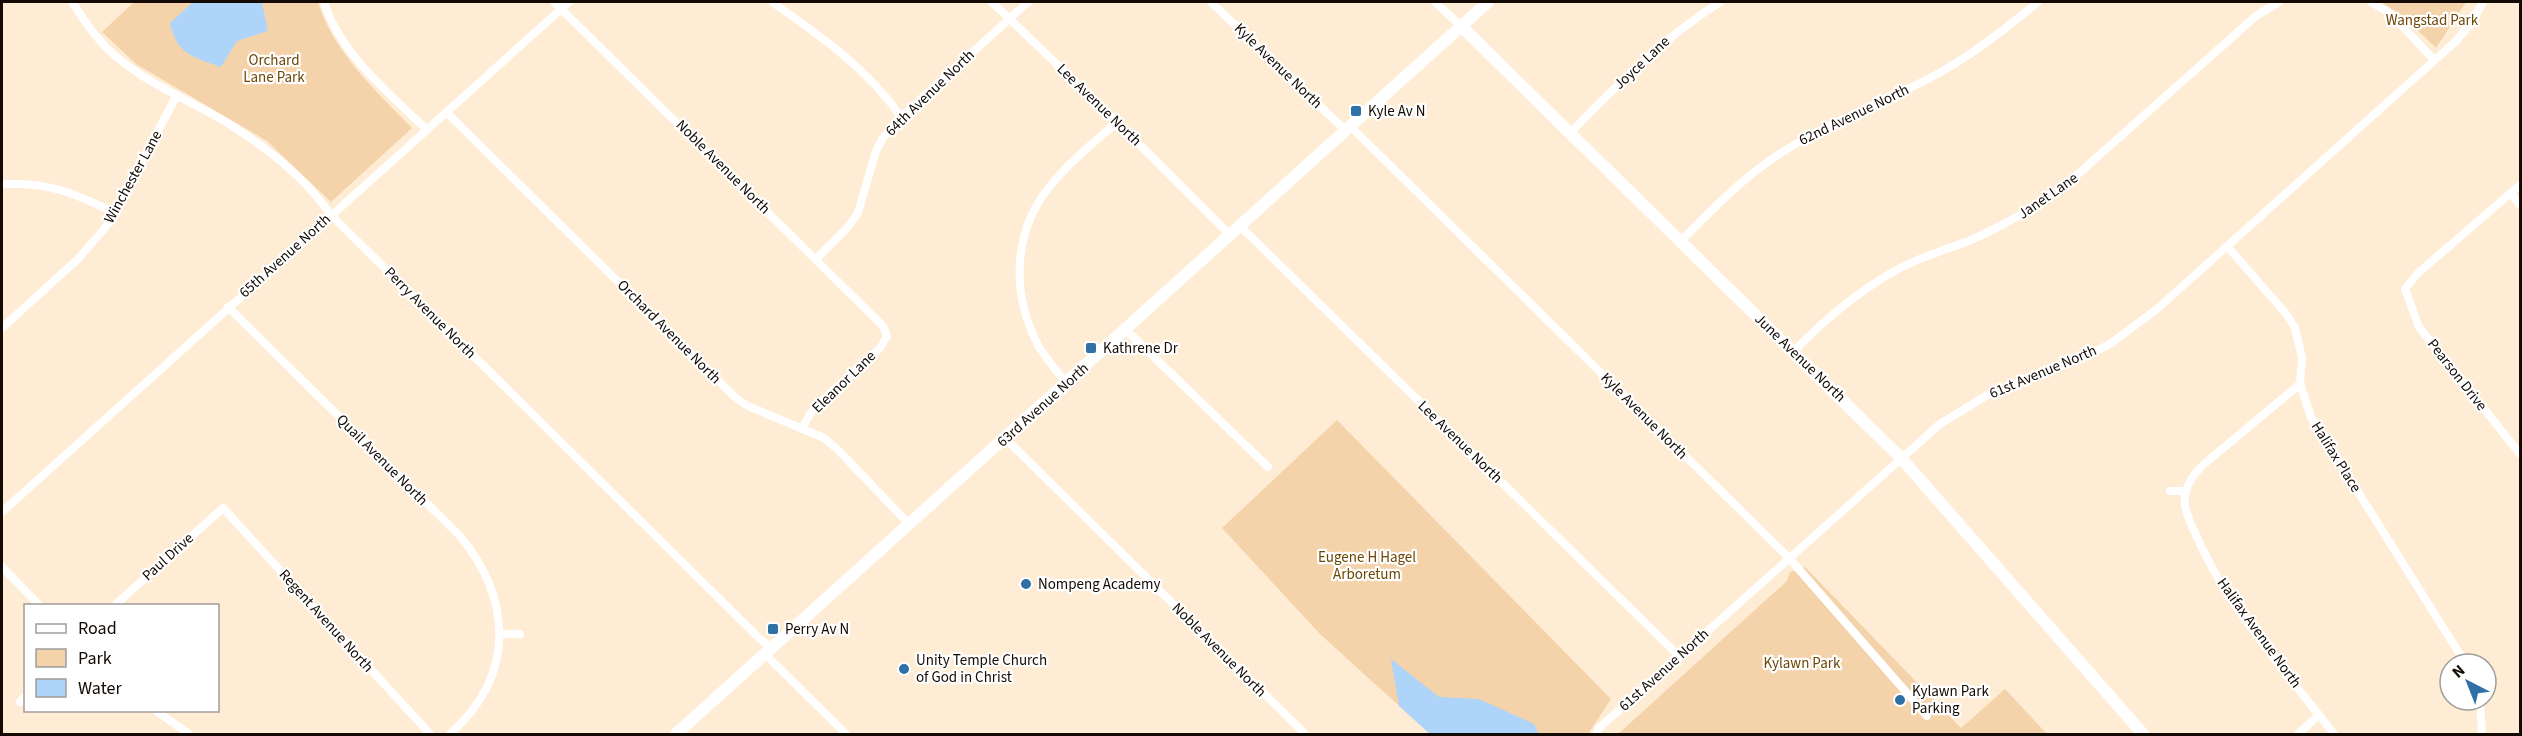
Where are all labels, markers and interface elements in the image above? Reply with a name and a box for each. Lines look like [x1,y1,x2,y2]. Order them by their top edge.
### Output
park label: Wangstad Park [2386,10,2479,31]
street label: Kyle Avenue North [1229,18,1327,114]
street label: Joyce Lane [1609,32,1675,94]
street label: 64th Avenue North [881,45,979,141]
park label: Orchard Lane Park [243,50,305,88]
street label: Lee Avenue North [1052,59,1146,151]
street label: 62nd Avenue North [1795,79,1913,151]
place label: Kyle Av N [1368,101,1425,122]
marker: Kyle Av N [1349,104,1363,118]
street label: Noble Avenue North [671,115,775,219]
street label: Winchester Lane [99,127,167,227]
street label: Janet Lane [2014,168,2082,224]
street label: 65th Avenue North [235,209,335,303]
street label: Perry Avenue North [379,262,481,364]
street label: Orchard Avenue North [612,275,726,389]
street label: June Avenue North [1750,309,1850,407]
street label: Pearson Drive [2422,335,2492,415]
place label: Kathrene Dr [1103,338,1179,359]
street label: 61st Avenue North [1986,340,2100,404]
marker: Kathrene Dr [1084,341,1098,355]
street label: Eleanor Lane [807,346,881,418]
street label: 63rd Avenue North [993,358,1093,452]
street label: Kyle Avenue North [1596,368,1692,464]
street label: Lee Avenue North [1413,396,1507,488]
street label: Quail Avenue North [332,410,432,510]
street label: Halifax Place [2306,418,2366,496]
street label: Paul Drive [138,528,198,586]
park label: Eugene H Hagel Arboretum [1318,547,1416,585]
street label: Regent Avenue North [274,565,378,677]
place label: Nompeng Academy [1038,574,1160,595]
street label: Halifax Avenue North [2212,574,2306,692]
marker: Nompeng Academy [1019,577,1033,591]
street label: Noble Avenue North [1167,598,1271,702]
legend [24,604,219,712]
text: Road [78,616,117,641]
place label: Perry Av N [785,619,849,640]
marker: Perry Av N [766,622,780,636]
street label: 61st Avenue North [1614,624,1714,716]
text: Park [78,646,112,671]
place label: Unity Temple Church of God in Christ [916,650,1047,688]
north arrow [2438,652,2498,712]
park label: Kylawn Park [1764,653,1841,674]
text: N [2447,660,2470,683]
marker: Unity Temple Church of God in Christ [897,662,911,676]
text: Water [78,676,122,701]
place label: Kylawn Park Parking [1912,681,1989,719]
marker: Kylawn Park Parking [1893,693,1907,707]

